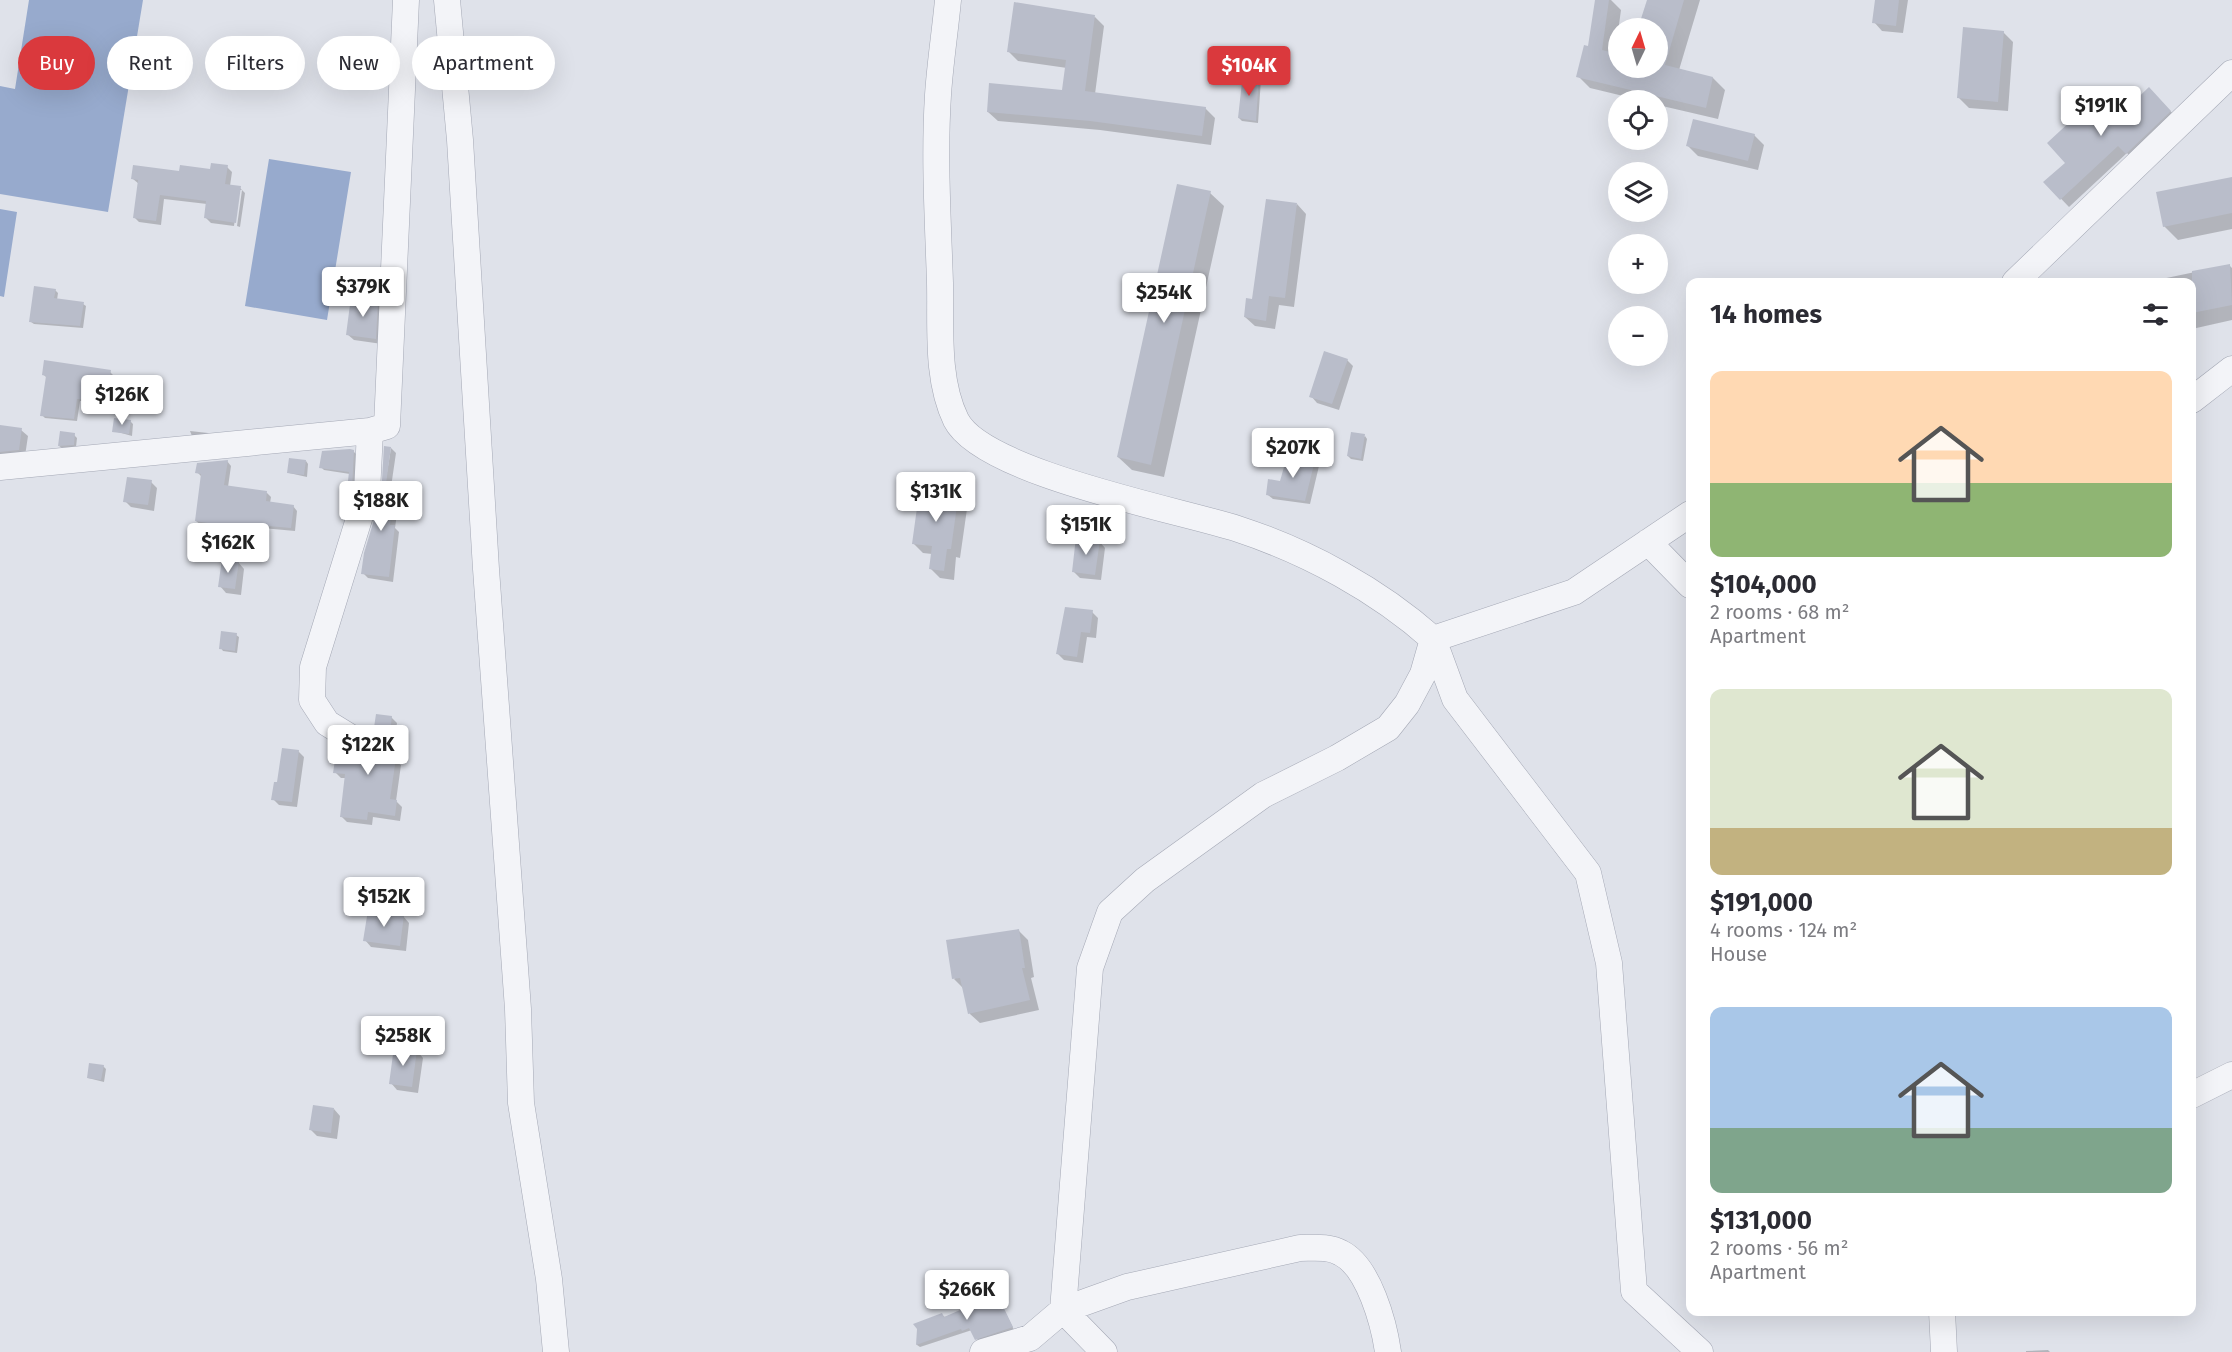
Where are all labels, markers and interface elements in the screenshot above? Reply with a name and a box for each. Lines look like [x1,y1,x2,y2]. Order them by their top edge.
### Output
north arrow [1608,18,1668,78]
map controls [1608,18,1668,366]
chip: Buy [18,36,95,90]
chip: Rent [107,36,193,90]
chip: Filters [205,36,305,90]
chip: New [317,36,400,90]
chip: Apartment [412,36,555,90]
pin: $104K [1207,46,1291,97]
text: $104K [1221,53,1277,77]
pin: $191K [2059,86,2143,137]
button: locate [1608,90,1668,150]
text: $191K [2075,93,2127,117]
button: layers [1608,162,1668,222]
button: + [1608,234,1668,294]
pin: $379K [321,267,405,318]
pin: $254K [1122,273,1206,324]
text: $379K [336,274,390,298]
text: $254K [1136,280,1192,304]
icon: filters [2139,298,2172,331]
text: 14 homes [1710,299,1822,330]
button: − [1608,306,1668,366]
pin: $126K [80,375,164,426]
text: $126K [95,382,149,406]
icon: home [1887,410,1995,518]
pin: $207K [1251,428,1335,479]
text: $207K [1266,435,1320,459]
pin: $131K [894,472,978,523]
text: $131K [910,479,962,503]
pin: $188K [339,481,423,532]
text: $188K [353,488,409,512]
pin: $151K [1044,505,1128,556]
text: $151K [1060,512,1112,536]
pin: $162K [186,523,270,574]
text: $162K [201,530,255,554]
text: $104,000 [1710,569,1817,600]
text: 2 rooms · 68 m² [1710,600,1850,624]
text: Apartment [1710,624,1806,648]
pin: $122K [326,725,410,776]
icon: home [1887,728,1995,836]
text: $122K [342,732,394,756]
pin: $152K [342,877,426,928]
text: $152K [358,884,410,908]
text: $191,000 [1710,887,1813,918]
text: 4 rooms · 124 m² [1710,918,1857,942]
text: House [1710,942,1767,966]
pin: $258K [361,1016,445,1067]
text: $258K [375,1023,431,1047]
icon: home [1887,1046,1995,1154]
text: $131,000 [1710,1205,1812,1236]
text: 2 rooms · 56 m² [1710,1236,1849,1260]
text: Apartment [1710,1260,1806,1284]
pin: $266K [925,1270,1009,1321]
text: $266K [939,1277,995,1301]

